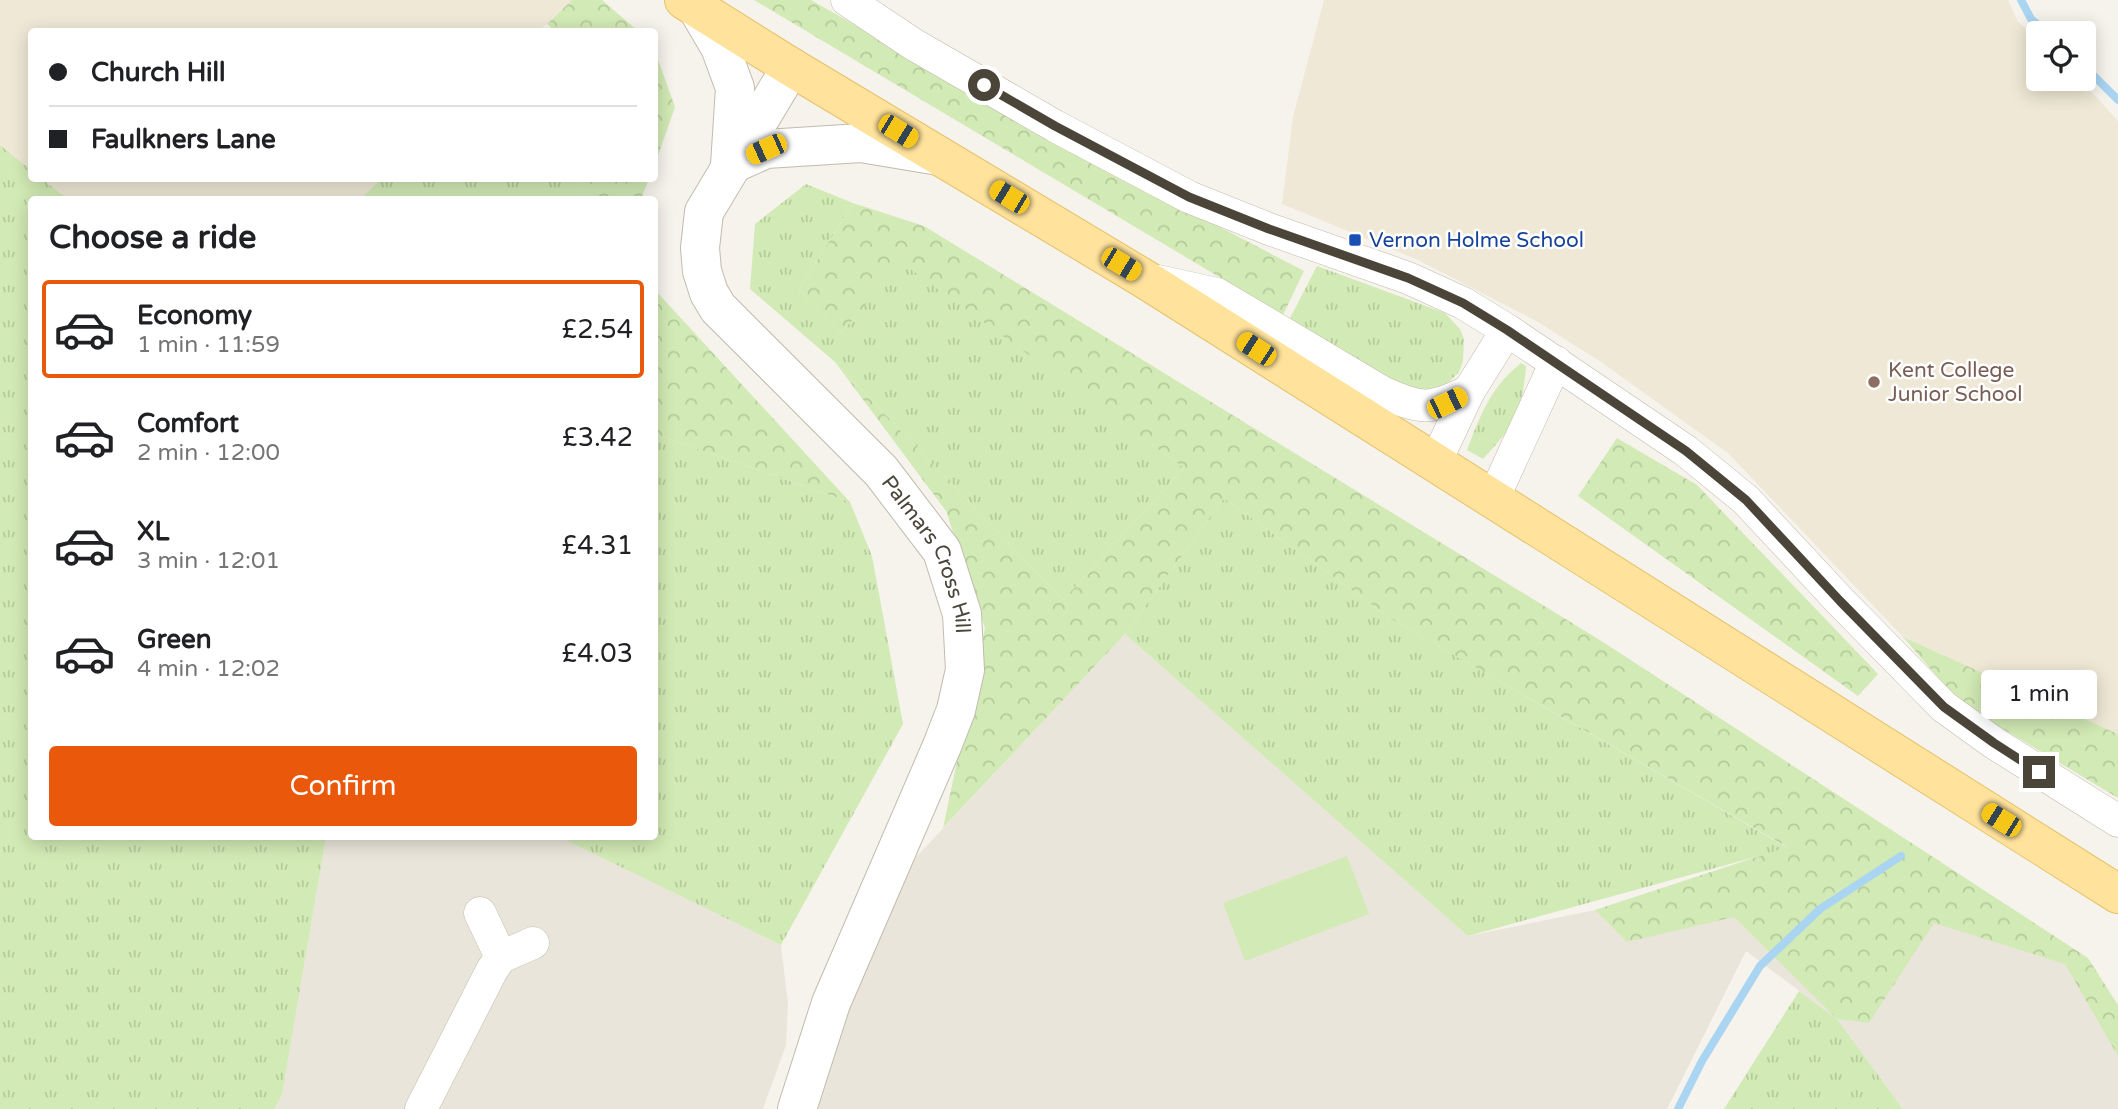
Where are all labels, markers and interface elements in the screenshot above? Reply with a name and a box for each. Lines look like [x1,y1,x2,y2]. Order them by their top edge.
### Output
map controls [2026,21,2096,91]
button: locate [2026,21,2096,91]
text: Church Hill [91,57,225,88]
route start [968,69,1000,101]
car [875,111,922,151]
text: Faulkners Lane [91,124,276,155]
car [743,131,790,167]
car [986,177,1033,217]
text: Choose a ride [49,219,256,257]
place label: Vernon Holme School [1369,228,1584,253]
marker: Vernon Holme School [1347,232,1363,248]
car [1098,244,1145,284]
icon: car [53,298,116,361]
text: Economy [137,300,252,331]
text: £2.54 [562,314,633,345]
car [1233,329,1280,369]
text: 1 min · 11:59 [137,331,280,359]
place label: Kent College Junior School [1888,358,2023,407]
marker: Kent College Junior School [1866,374,1882,390]
car [1424,384,1471,422]
icon: car [53,406,116,469]
text: Comfort [137,408,239,439]
text: £3.42 [562,422,633,453]
text: 2 min · 12:00 [137,439,280,467]
street label: Palmars Cross Hill [876,471,975,634]
icon: car [53,514,116,577]
text: XL [137,516,169,547]
text: £4.31 [562,530,633,561]
text: 3 min · 12:01 [137,547,280,575]
icon: car [53,622,116,685]
text: Green [137,624,212,655]
text: £4.03 [562,638,633,669]
text: 4 min · 12:02 [137,655,280,683]
callout: 1 min [1981,670,2097,720]
text: 1 min [2008,680,2070,708]
button: Confirm [49,746,637,826]
route end [2023,756,2055,788]
car [1978,800,2025,840]

